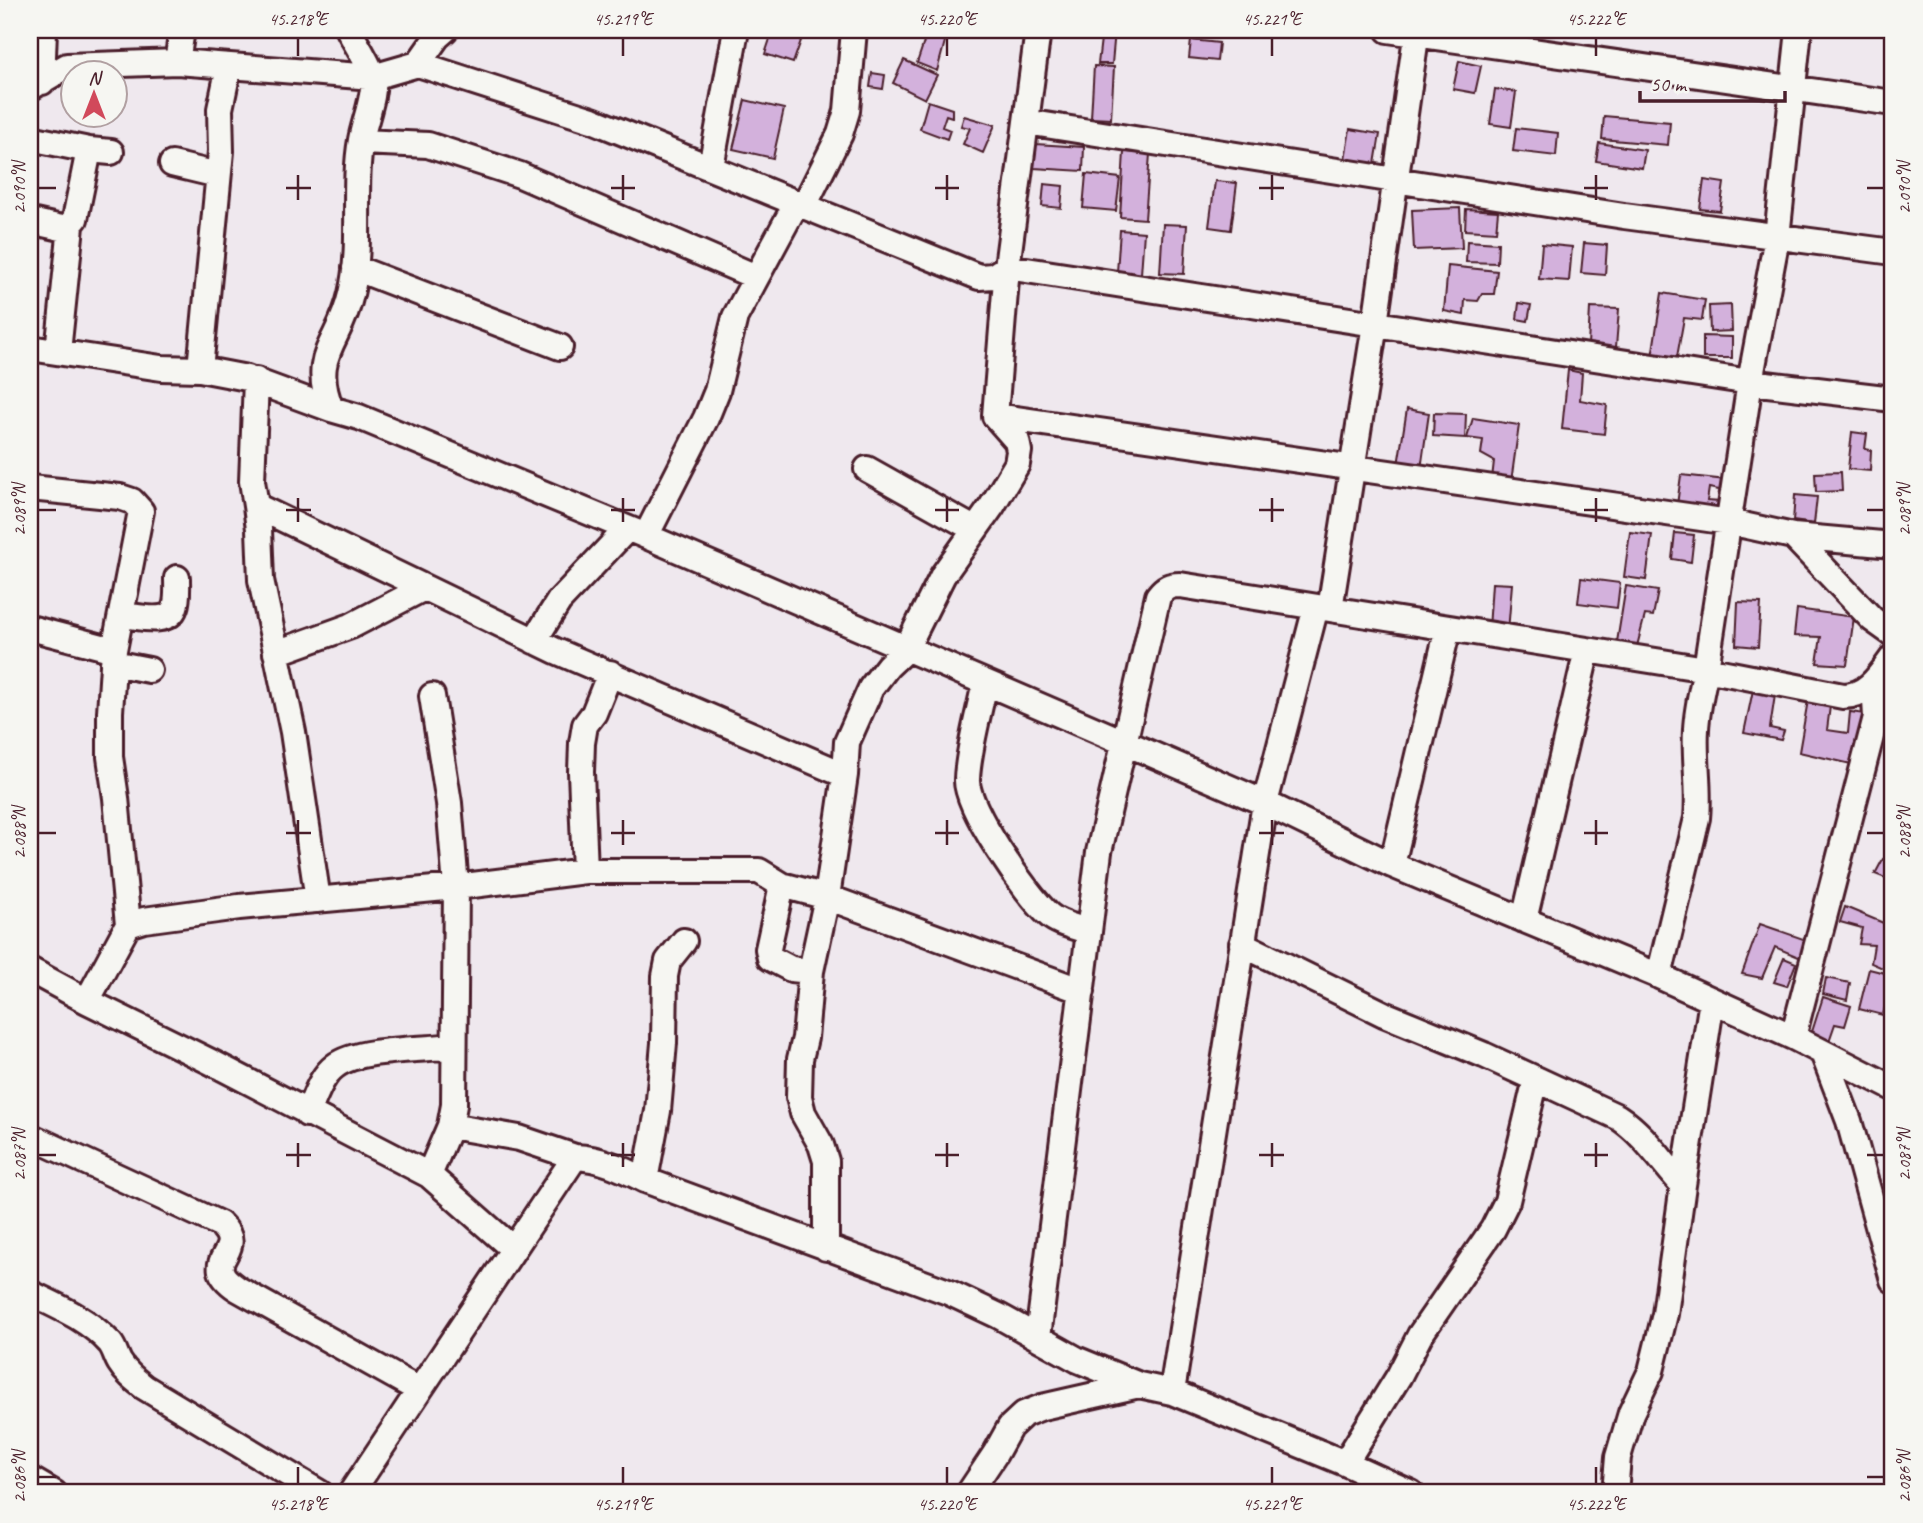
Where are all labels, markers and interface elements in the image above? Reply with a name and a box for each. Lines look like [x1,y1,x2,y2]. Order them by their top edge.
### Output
text: 45.218°E [269,8,330,30]
text: 45.219°E [594,8,655,30]
text: 45.220°E [918,8,979,30]
text: 45.221°E [1243,8,1304,30]
text: 45.222°E [1567,8,1628,30]
north arrow [60,60,130,130]
scale bar [1640,60,1785,104]
text: N [88,66,103,90]
text: 50 m [1650,71,1688,97]
text: 2.090°N [8,159,30,214]
text: 2.090°N [1893,159,1915,214]
text: 2.089°N [8,481,30,536]
text: 2.089°N [1893,481,1915,536]
text: 2.088°N [8,804,30,859]
text: 2.088°N [1893,804,1915,859]
text: 2.087°N [8,1126,30,1181]
text: 2.087°N [1893,1126,1915,1181]
text: 2.086°N [8,1448,30,1503]
text: 2.086°N [1893,1448,1915,1503]
text: 45.218°E [269,1493,330,1515]
text: 45.219°E [594,1493,655,1515]
text: 45.220°E [918,1493,979,1515]
text: 45.221°E [1243,1493,1304,1515]
text: 45.222°E [1567,1493,1628,1515]

